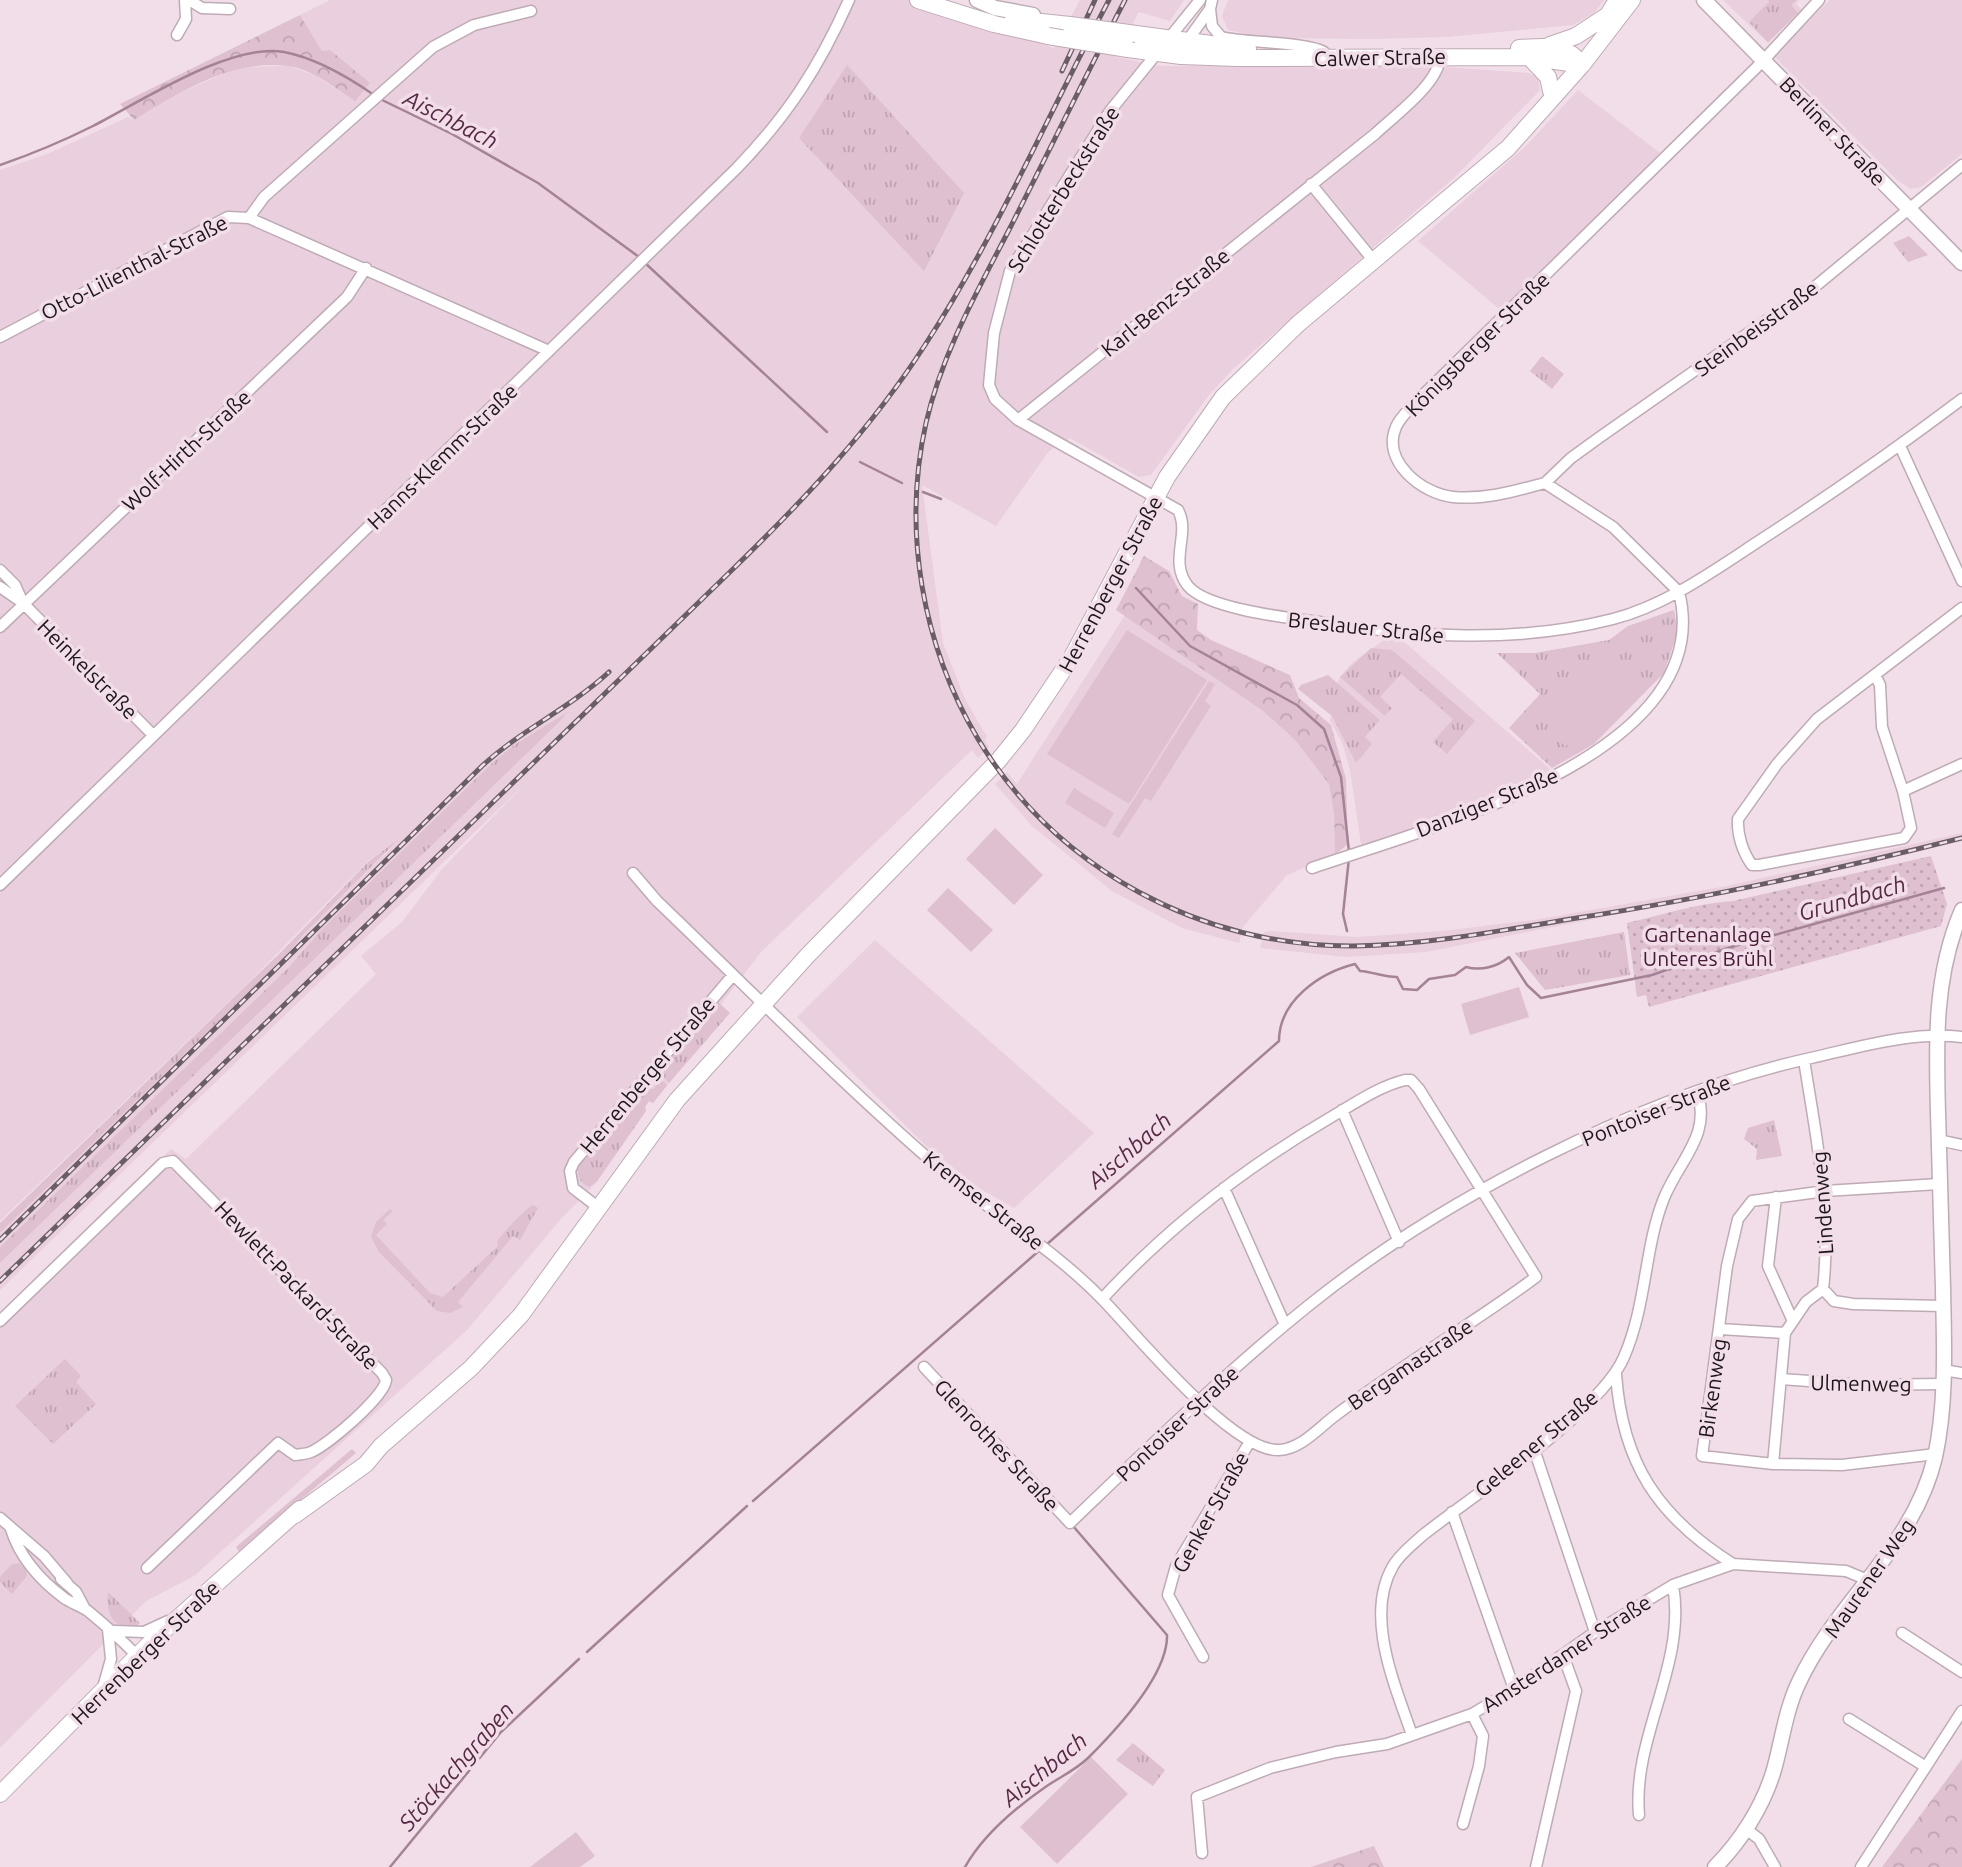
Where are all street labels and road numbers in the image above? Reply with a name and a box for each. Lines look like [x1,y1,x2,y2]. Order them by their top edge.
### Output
street label: Calwer Straße [1314,44,1446,70]
street label: Berliner Straße [1775,72,1891,190]
street label: Schlotterbeckstraße [1002,102,1124,276]
street label: Otto-Lilienthal-Straße [37,210,231,324]
street label: Karl-Benz-Straße [1096,243,1234,361]
street label: Königsberger Straße [1400,267,1554,421]
street label: Steinbeisstraße [1690,275,1822,381]
street label: Hanns-Klemm-Straße [362,378,522,534]
street label: Wolf-Hirth-Straße [117,384,255,516]
street label: Herrenberger Straße [1053,492,1167,676]
street label: Breslauer Straße [1287,607,1445,647]
street label: Heinkelstraße [33,614,143,724]
street label: Danziger Straße [1412,763,1562,841]
street label: Herrenberger Straße [575,992,719,1158]
street label: Pontoiser Straße [1578,1069,1734,1151]
street label: Kremser Straße [919,1146,1049,1254]
street label: Lindenweg [1806,1151,1838,1255]
street label: Hewlett-Packard-Straße [210,1196,384,1374]
street label: Bergamastraße [1343,1314,1477,1414]
street label: Birkenweg [1693,1337,1731,1439]
street label: Pontoiser Straße [1111,1360,1243,1486]
street label: Ulmenweg [1810,1370,1912,1396]
street label: Glenrothes Straße [930,1374,1064,1516]
street label: Geleener Straße [1470,1385,1602,1501]
street label: Genker Straße [1167,1447,1253,1577]
street label: Maurener Weg [1819,1514,1919,1642]
street label: Herrenberger Straße [66,1575,224,1729]
street label: Amsterdamer Straße [1477,1589,1655,1717]

